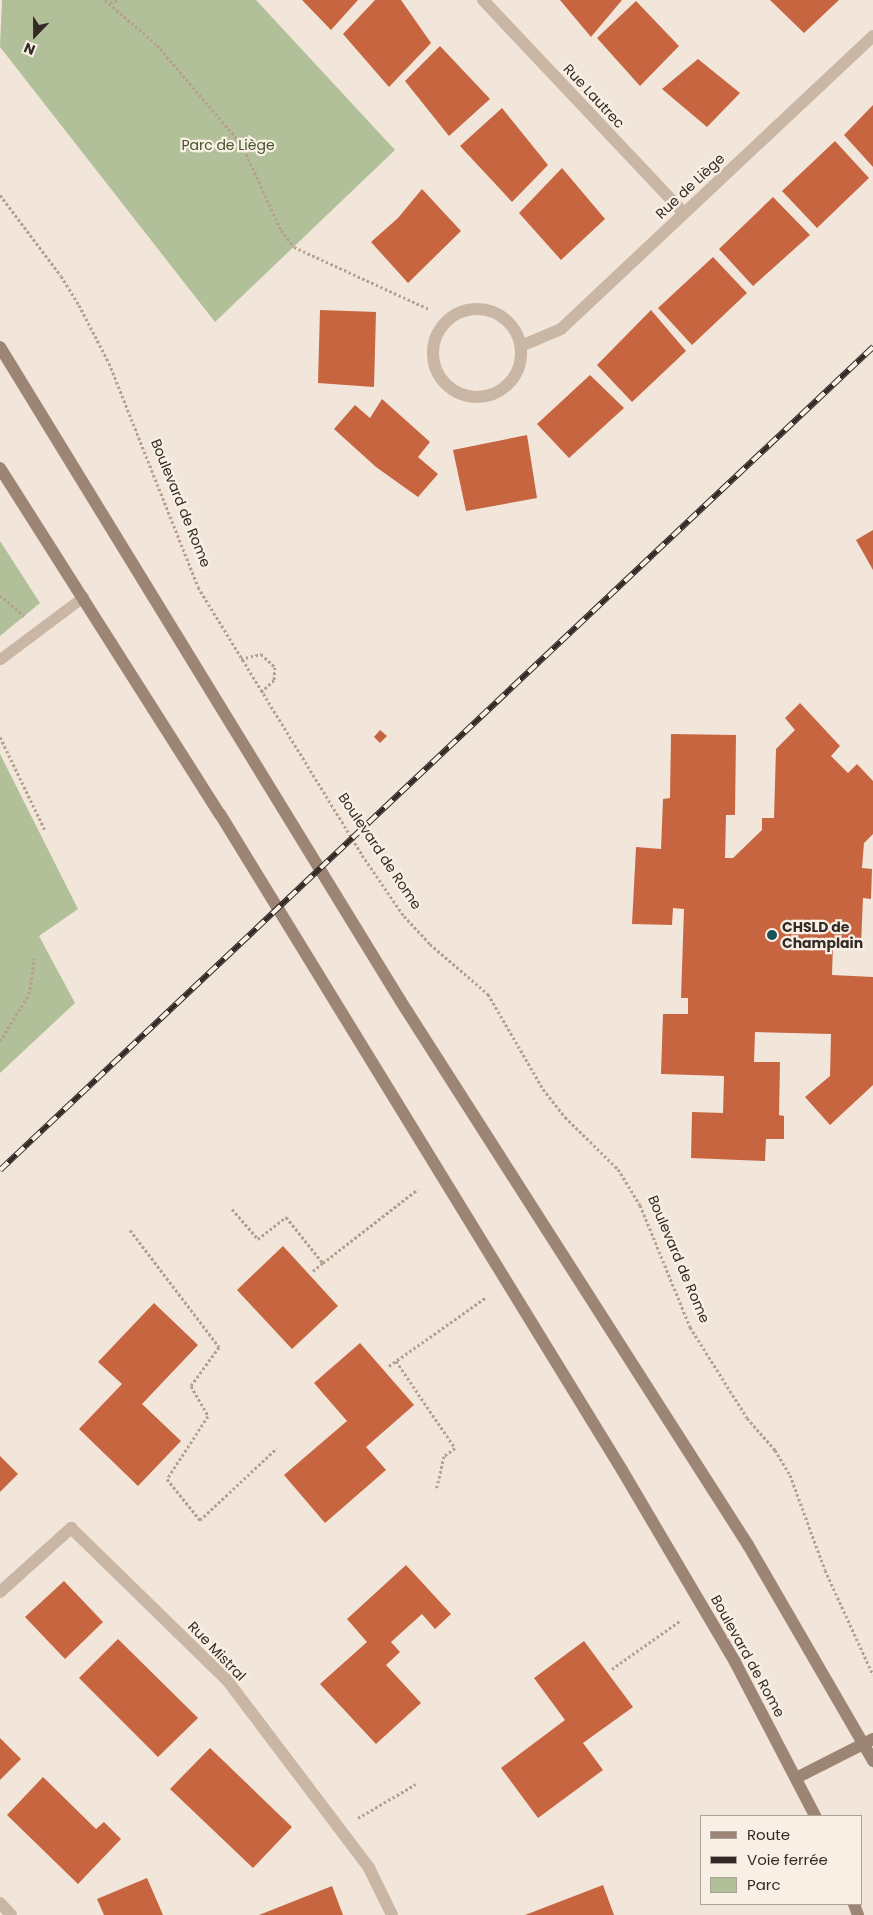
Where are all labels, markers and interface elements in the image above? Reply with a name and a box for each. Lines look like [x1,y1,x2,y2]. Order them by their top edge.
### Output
north arrow [10,10,60,60]
text: N [21,38,38,60]
street label: Rue Lautrec [560,60,628,132]
park label: Parc de Liège [181,137,275,153]
street label: Rue de Liège [652,150,728,222]
street label: Boulevard de Rome [148,436,214,570]
street label: Boulevard de Rome [335,790,425,912]
place label: CHSLD de Champlain [782,919,863,952]
marker: CHSLD de Champlain [766,929,778,941]
street label: Boulevard de Rome [645,1193,713,1325]
street label: Boulevard de Rome [707,1592,789,1720]
street label: Rue Mistral [185,1618,249,1684]
legend [700,1815,863,1905]
text: Route [747,1824,790,1845]
text: Voie ferrée [747,1849,828,1870]
text: Parc [747,1874,781,1895]

